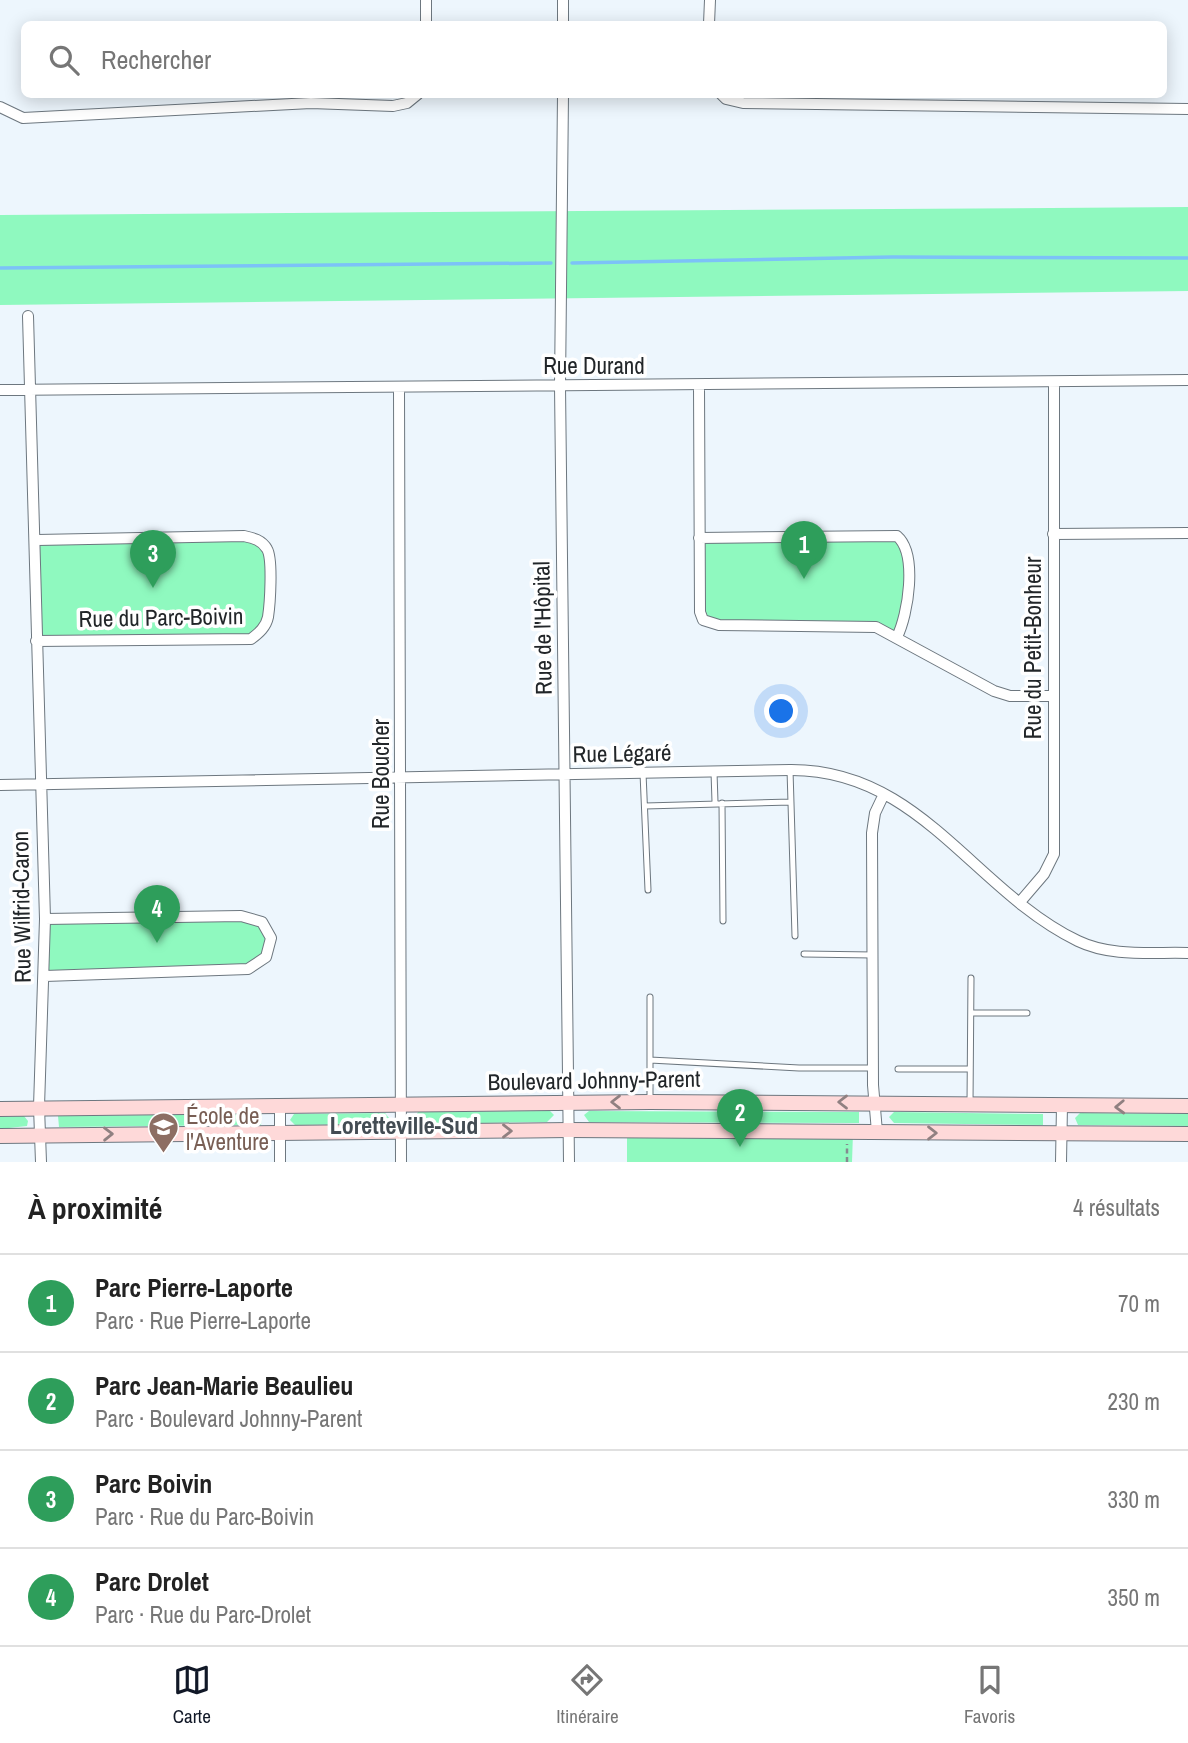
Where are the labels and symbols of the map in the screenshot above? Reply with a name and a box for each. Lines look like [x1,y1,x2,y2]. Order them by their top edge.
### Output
street label: Rue Durand [543,350,645,381]
pin: 1 [781,521,827,579]
pin: 3 [130,530,176,588]
street label: Rue du Petit-Bonheur [1017,556,1048,739]
street label: Rue de l'Hôpital [525,561,559,695]
street label: Rue du Parc-Boivin [78,600,244,634]
your location [764,694,798,728]
street label: Rue Boucher [365,718,396,829]
street label: Rue Légaré [572,737,672,769]
street label: Rue Wilfrid-Caron [4,831,38,983]
pin: 4 [134,885,180,943]
street label: Boulevard Johnny-Parent [487,1063,701,1097]
pin: 2 [717,1089,763,1147]
one-way arrow [610,1094,621,1110]
one-way arrow [838,1094,848,1110]
one-way arrow [1114,1099,1125,1115]
place label: École de l'Aventure [186,1100,269,1157]
district label: Loretteville-Sud [330,1109,478,1141]
school or university icon: École de l'Aventure [146,1111,180,1155]
one-way arrow [502,1123,513,1139]
one-way arrow [927,1125,937,1141]
one-way arrow [103,1126,114,1142]

